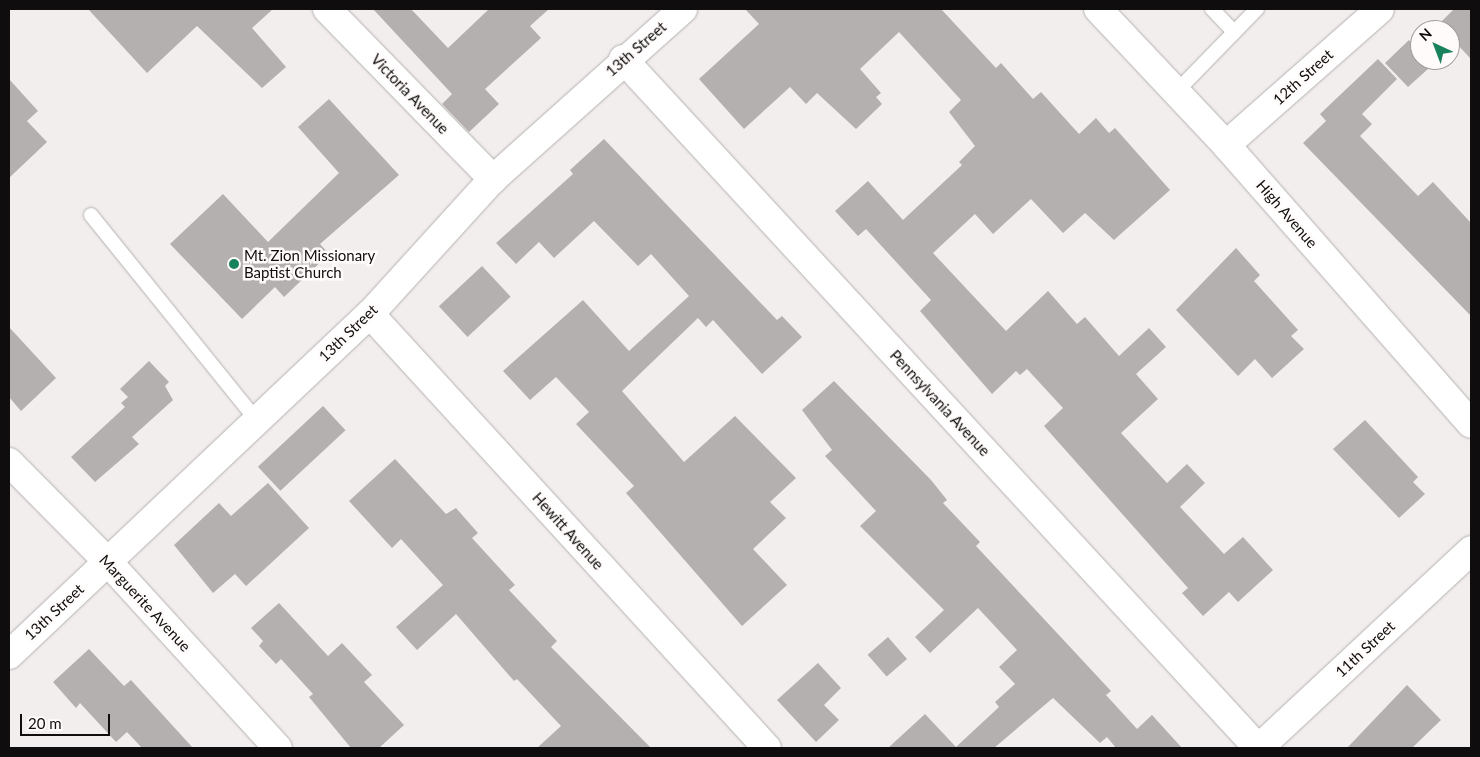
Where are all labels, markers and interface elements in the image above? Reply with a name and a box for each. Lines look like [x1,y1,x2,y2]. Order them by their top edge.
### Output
street label: 13th Street [602,18,670,80]
north arrow [1410,20,1460,70]
text: N [1415,25,1435,44]
street label: 12th Street [1269,45,1337,109]
street label: Victoria Avenue [367,50,453,138]
street label: High Avenue [1252,176,1322,252]
place label: Mt. Zion Missionary Baptist Church [244,246,375,281]
marker: Mt. Zion Missionary Baptist Church [228,258,240,270]
street label: 13th Street [315,301,381,365]
street label: Pennsylvania Avenue [886,346,994,460]
street label: Hewitt Avenue [528,488,608,574]
street label: Marguerite Avenue [95,551,195,655]
street label: 13th Street [21,580,87,644]
street label: 11th Street [1332,617,1398,681]
scale bar [22,704,112,736]
text: 20 m [28,714,62,732]

